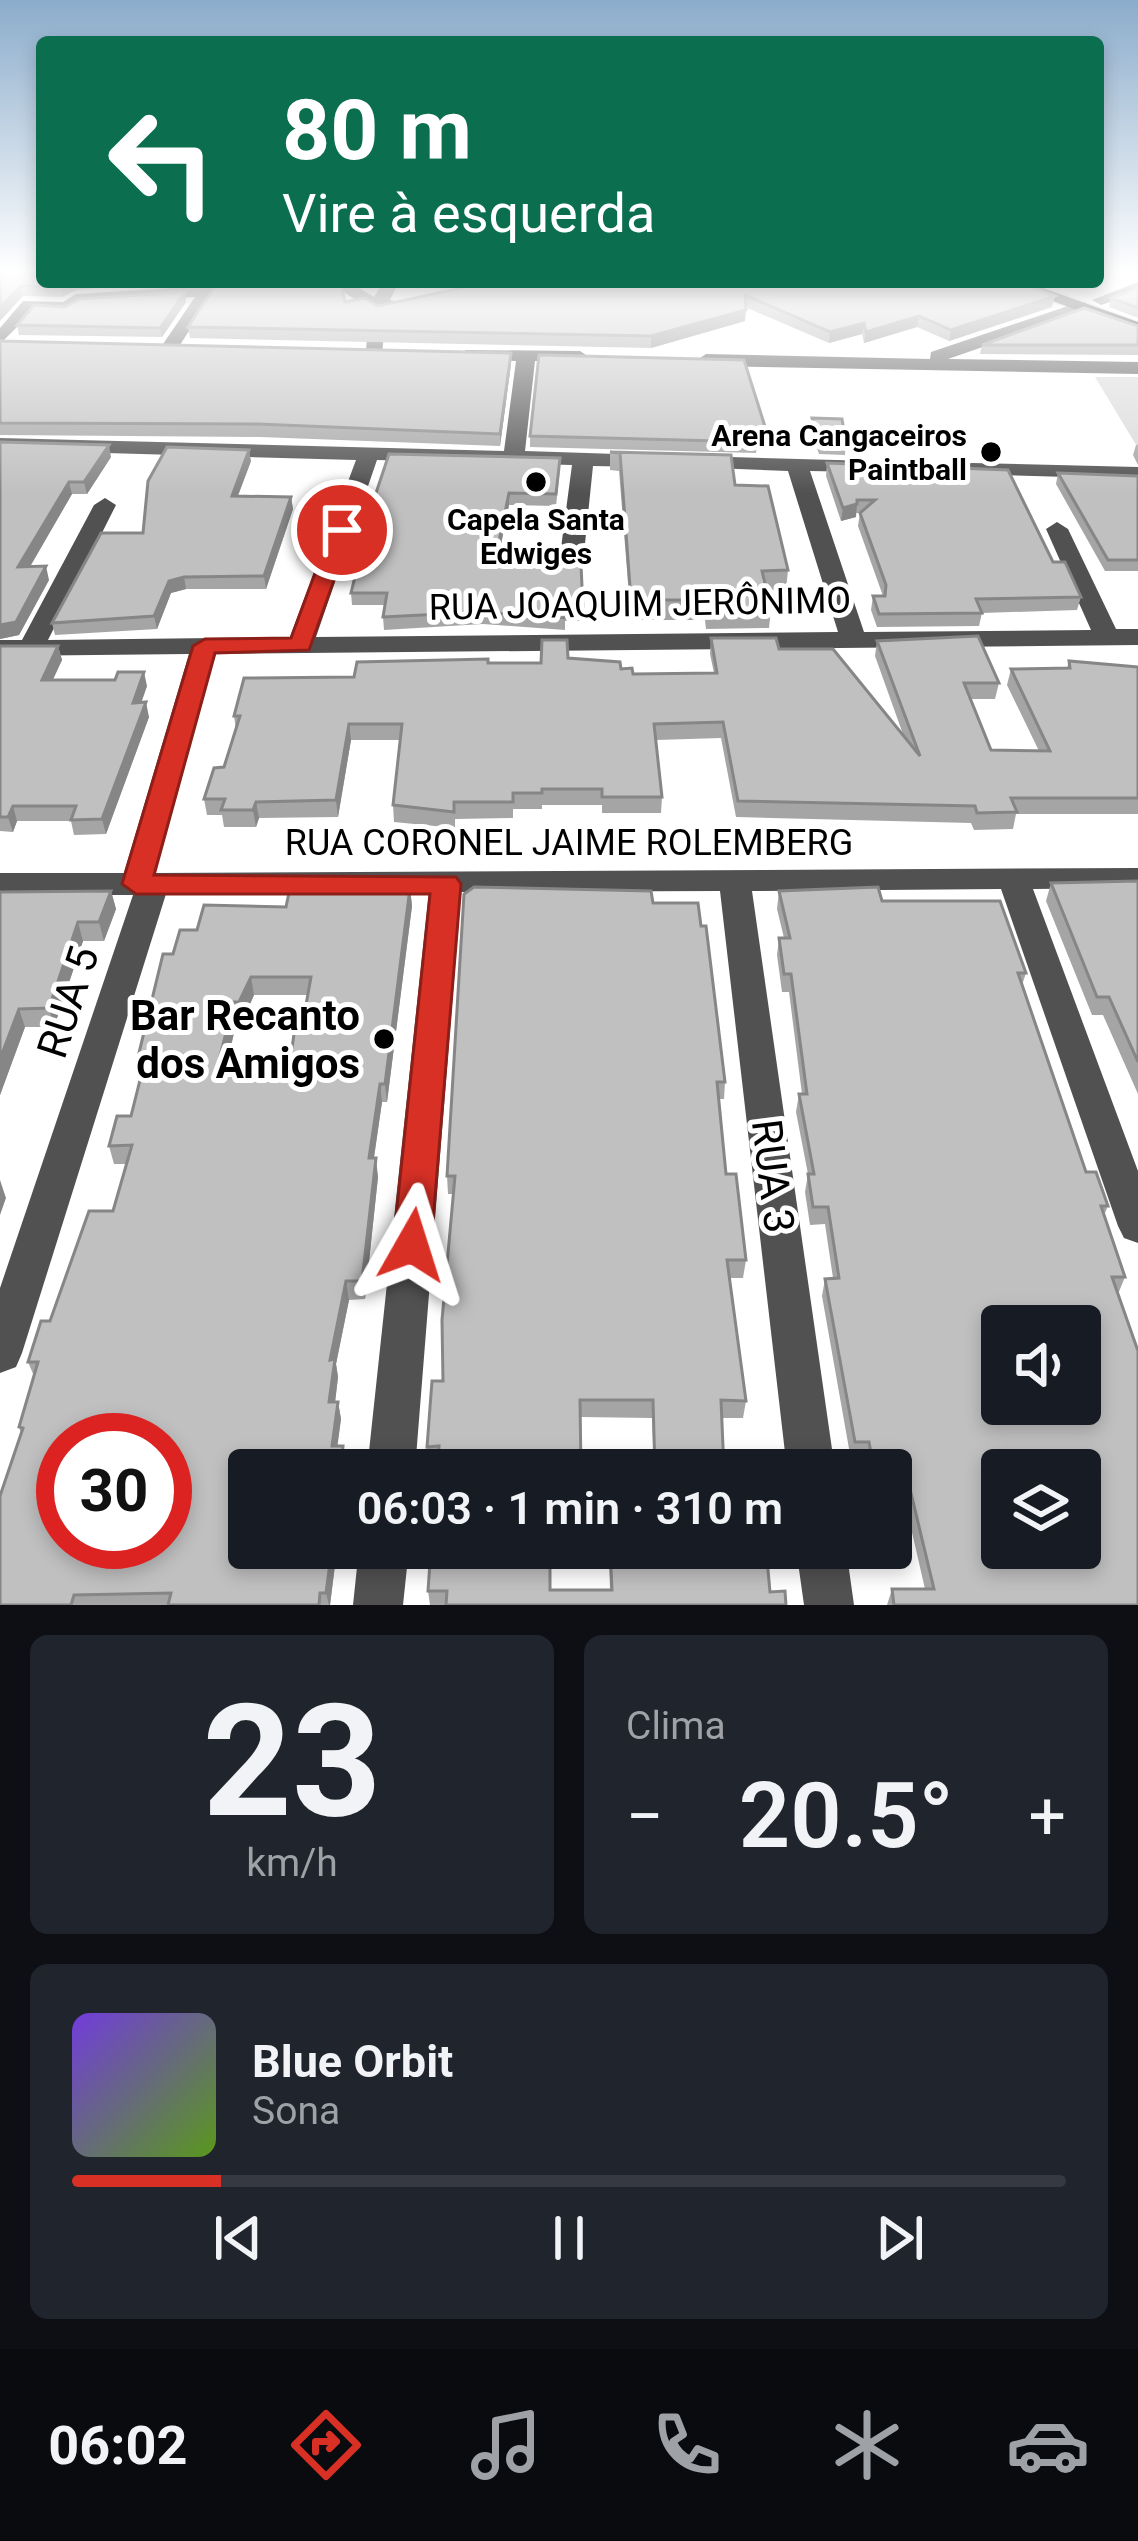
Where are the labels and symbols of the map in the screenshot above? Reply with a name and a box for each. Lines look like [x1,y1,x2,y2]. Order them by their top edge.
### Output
place label: Arena Cangaceiros Paintball [711,418,967,487]
marker: Arena Cangaceiros Paintball [978,439,1004,465]
marker: Capela Santa Edwiges [523,469,549,495]
pin [291,479,393,581]
place label: Capela Santa Edwiges [447,502,625,571]
street label: RUA JOAQUIM JERÔNIMO [428,578,851,629]
street label: RUA CORONEL JAIME ROLEMBERG [285,822,853,864]
street label: RUA 5 [27,940,109,1064]
place label: Bar Recanto dos Amigos [130,991,360,1088]
marker: Bar Recanto dos Amigos [371,1026,397,1052]
street label: RUA 3 [742,1116,804,1236]
position arrow [349,1182,475,1308]
speed limit sign: 30 [36,1413,192,1569]

